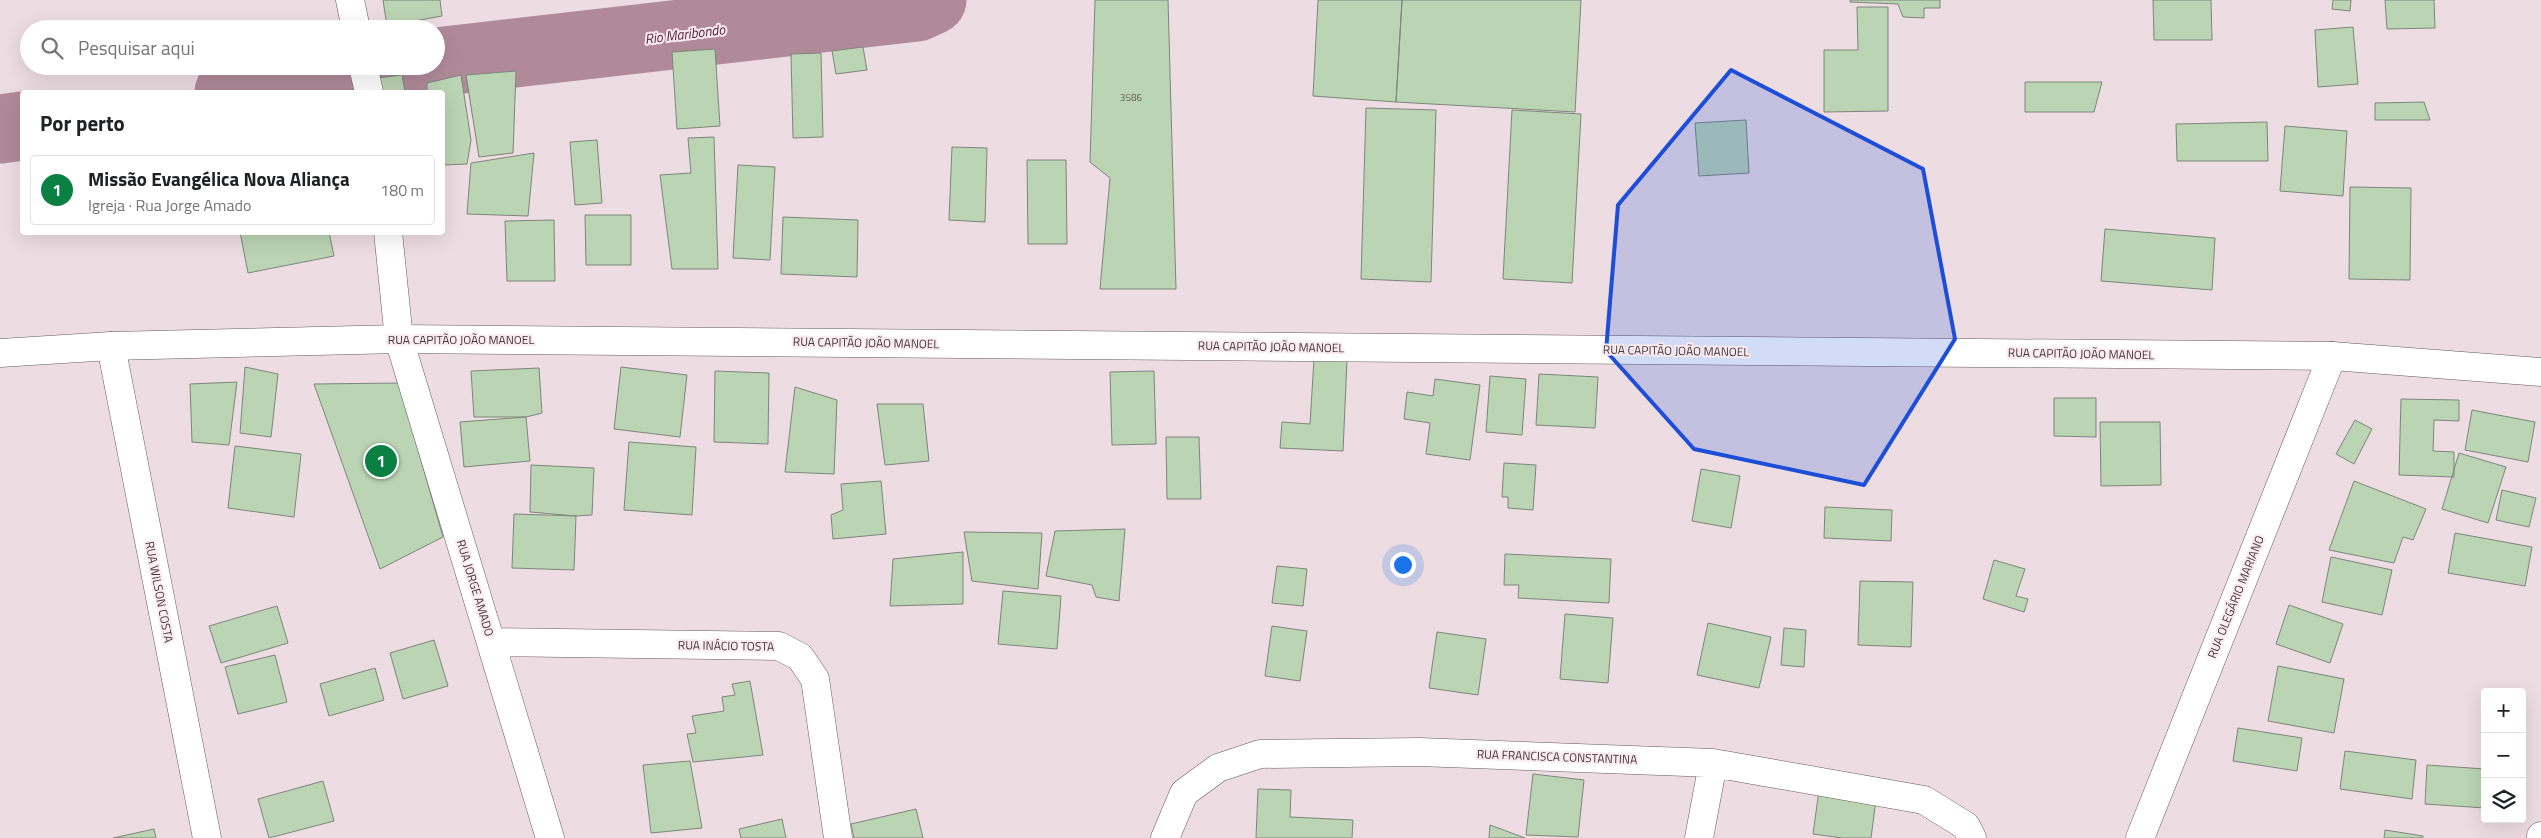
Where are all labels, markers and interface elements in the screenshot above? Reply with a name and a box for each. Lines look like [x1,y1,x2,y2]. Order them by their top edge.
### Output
water label: Rio Maribondo [644,18,727,49]
search box [20,20,445,75]
text: Pesquisar aqui [78,33,195,62]
icon: search [38,34,66,62]
house number: 3586 [1120,90,1143,105]
text: Por perto [40,107,125,139]
text: Missão Evangélica Nova Aliança [88,164,350,193]
text: 1 [53,178,61,202]
text: 180 m [380,178,424,202]
text: Igreja · Rua Jorge Amado [88,193,251,217]
street label: RUA CAPITÃO JOÃO MANOEL [388,330,534,349]
street label: RUA CAPITÃO JOÃO MANOEL [793,332,940,353]
street label: RUA CAPITÃO JOÃO MANOEL [1198,336,1345,357]
street label: RUA CAPITÃO JOÃO MANOEL [1603,340,1750,361]
street label: RUA CAPITÃO JOÃO MANOEL [2008,343,2155,364]
pin: 1 [365,442,397,480]
street label: RUA OLEGÁRIO MARIANO [2202,532,2269,661]
street label: RUA JORGE AMADO [452,537,499,639]
street label: RUA WILSON COSTA [140,540,179,644]
your location [1390,552,1416,578]
street label: RUA INÁCIO TOSTA [678,635,774,656]
map controls [2481,688,2526,823]
button: + [2481,688,2526,733]
button: − [2481,733,2526,778]
street label: RUA FRANCISCA CONSTANTINA [1476,744,1638,769]
button: layers [2481,778,2526,823]

